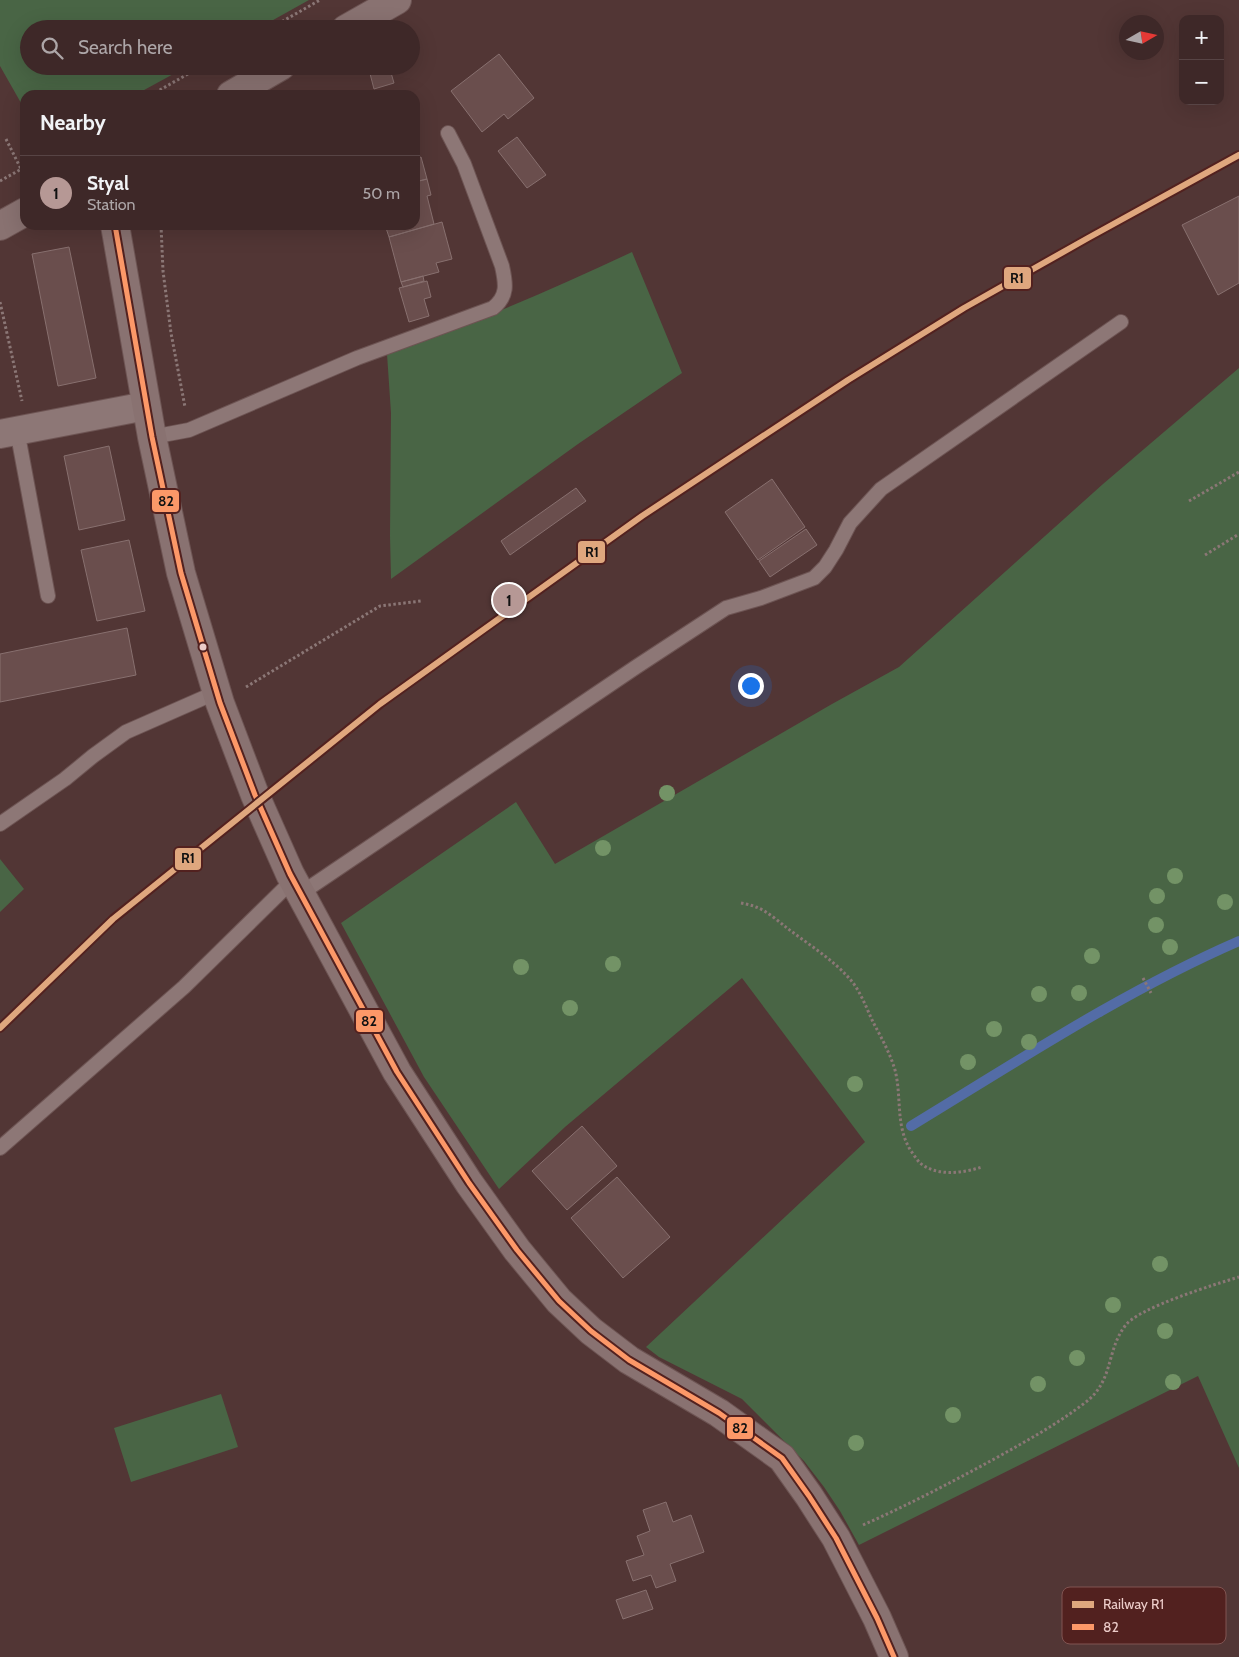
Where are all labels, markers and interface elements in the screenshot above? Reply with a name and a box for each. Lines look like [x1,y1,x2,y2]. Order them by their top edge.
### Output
north arrow [1119,15,1164,60]
map controls [1179,15,1224,105]
button: + [1179,15,1224,60]
search box [20,20,420,75]
icon: search [38,34,66,62]
text: Search here [78,36,172,59]
button: − [1179,60,1224,105]
text: Nearby [40,110,106,135]
text: Styal [87,172,129,195]
text: 1 [53,184,59,203]
text: 50 m [363,184,400,203]
text: Station [87,195,136,214]
line badge: R1 [1003,266,1032,290]
text: R1 [1010,269,1024,287]
line badge: 82 [151,489,180,513]
text: 82 [158,492,174,510]
line badge: R1 [577,540,606,564]
text: R1 [585,543,599,561]
pin: 1 [493,581,525,619]
unlabelled marker [198,642,208,652]
your location [738,673,764,699]
line badge: R1 [174,847,202,871]
text: R1 [181,849,195,867]
line badge: 82 [355,1009,384,1033]
text: 82 [361,1012,377,1030]
line badge: 82 [726,1416,754,1440]
text: 82 [732,1419,748,1437]
legend [1062,1587,1226,1644]
text: Railway R1 [1103,1595,1164,1613]
text: 82 [1103,1618,1119,1636]

